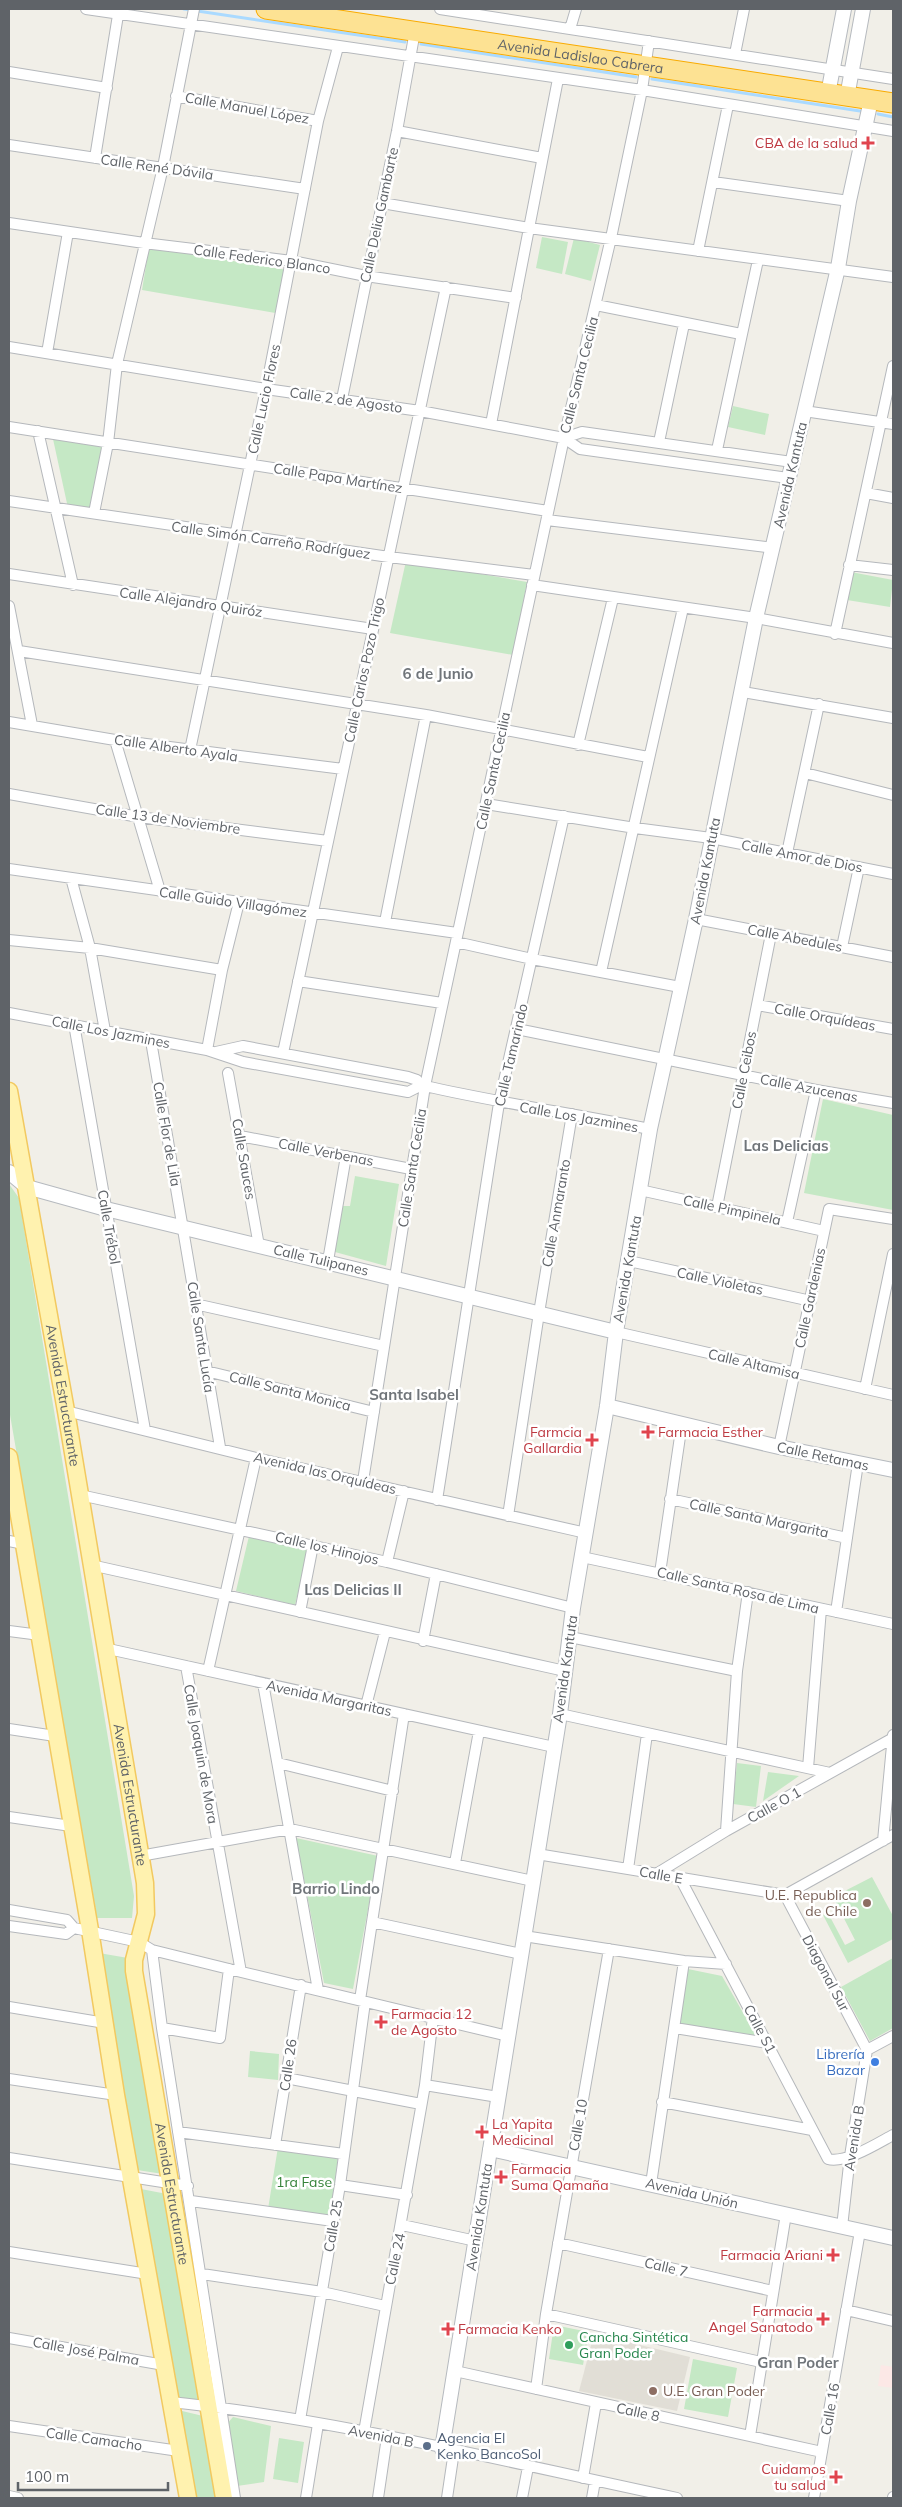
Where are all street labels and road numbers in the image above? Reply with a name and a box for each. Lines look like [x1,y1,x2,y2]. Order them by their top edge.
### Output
street label: Avenida Ladislao Cabrera [496,35,665,77]
street label: Calle Manuel López [184,88,310,128]
street label: Calle Delia Gambarte [356,146,402,284]
street label: Calle René Dávila [99,150,215,184]
street label: Calle Federico Blanco [192,240,332,278]
street label: Calle Santa Cecilia [556,315,602,435]
street label: Calle Lucio Flores [244,342,284,456]
street label: Calle 2 de Agosto [288,383,404,417]
street label: Avenida Kantuta [769,420,811,530]
street label: Calle Papa Martínez [272,459,404,497]
street label: Calle Simón Carreño Rodríguez [170,517,372,563]
street label: Calle Alejandro Quiróz [118,583,264,621]
street label: Calle Carlos Pozo Trigo [340,596,388,744]
street label: Calle Santa Cecilia [472,710,514,832]
street label: Calle Alberto Ayala [113,730,239,766]
street label: Calle 13 de Noviembre [95,800,241,838]
street label: Avenida Kantuta [686,816,724,926]
street label: Calle Amor de Dios [740,835,864,877]
street label: Calle Guido Villagómez [158,883,308,921]
street label: Calle Abedules [746,920,844,956]
street label: Calle Orquídeas [773,999,877,1035]
street label: Calle Tamarindo [490,1002,532,1108]
street label: Calle Los Jazmines [50,1012,172,1052]
street label: Calle Ceibos [728,1029,760,1111]
street label: Calle Azucenas [759,1070,859,1106]
street label: Calle Flor de Lila [149,1080,185,1188]
street label: Calle Los Jazmines [518,1098,640,1136]
street label: Calle Santa Cecilia [394,1107,430,1229]
street label: Calle Sauces [228,1117,260,1201]
street label: Calle Verbenas [277,1134,375,1170]
street label: Calle Anmaranto [538,1158,574,1268]
street label: Calle Trébol [94,1188,124,1266]
street label: Calle Pimpinela [681,1191,783,1229]
street label: Avenida Kantuta [609,1214,645,1324]
street label: Calle Tulipanes [272,1240,371,1280]
street label: Calle Gardenias [791,1246,829,1350]
street label: Calle Violetas [675,1263,765,1299]
street label: Calle Santa Lucía [183,1280,219,1394]
street label: Avenida Estructurante [42,1323,84,1468]
street label: Calle Altamisa [706,1345,802,1383]
street label: Calle Santa Monica [227,1367,353,1415]
street label: Calle Retamas [775,1437,871,1475]
street label: Avenida las Orquídeas [252,1448,398,1498]
street label: Calle Santa Margarita [688,1494,830,1542]
street label: Calle los Hinojos [273,1527,381,1569]
street label: Calle Santa Rosa de Lima [655,1563,821,1617]
street label: Avenida Kantuta [549,1614,581,1724]
street label: Avenida Margaritas [265,1676,393,1720]
street label: Calle Joaquin de Mora [180,1683,222,1825]
street label: Avenida Estructurante [109,1722,151,1867]
street label: Calle O 1 [744,1783,804,1827]
street label: Calle E [638,1862,684,1888]
street label: Diagonal Sur [798,1932,854,2015]
street label: Calle S1 [740,2001,780,2057]
street label: Calle 26 [275,2038,301,2092]
street label: Calle 10 [565,2098,591,2152]
street label: Avenida B [840,2104,868,2172]
street label: Avenida Estructurante [151,2121,193,2266]
street label: Avenida Kantuta [462,2162,496,2272]
street label: Avenida Unión [644,2174,740,2212]
street label: Calle 25 [320,2199,346,2253]
street label: Calle 24 [381,2231,409,2287]
street label: Calle 7 [642,2253,690,2281]
street label: Calle José Palma [31,2333,141,2369]
street label: Calle 16 [817,2382,843,2436]
street label: Calle 8 [615,2399,661,2425]
street label: Avenida B [347,2421,415,2451]
street label: Calle Camacho [45,2423,143,2455]

